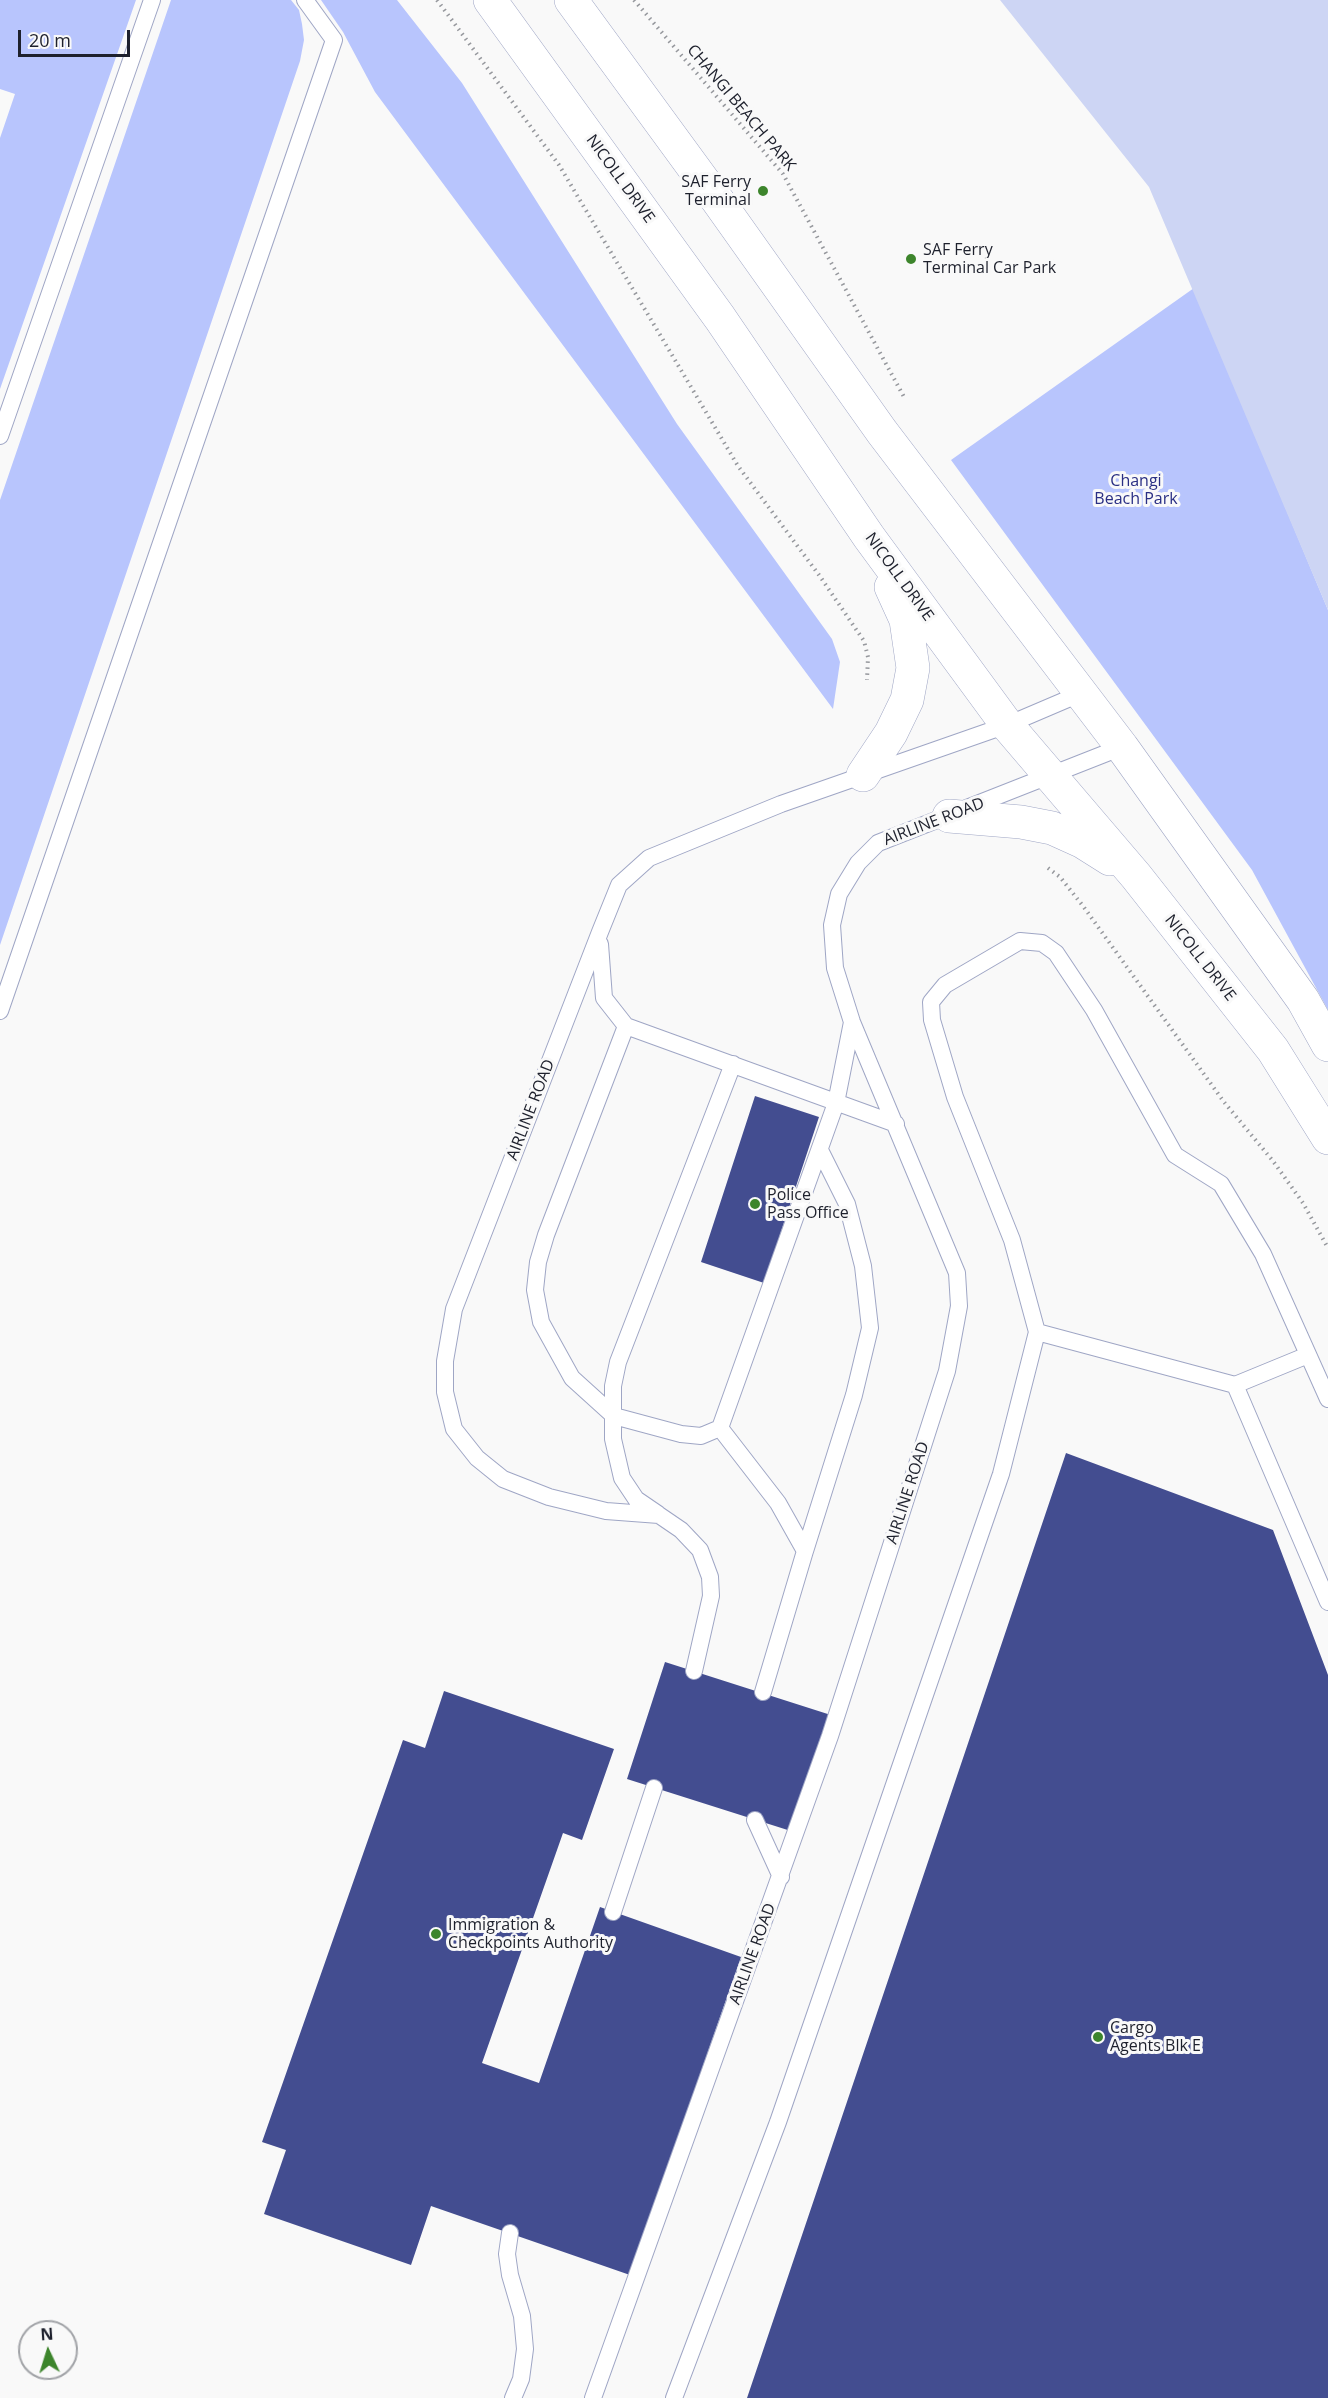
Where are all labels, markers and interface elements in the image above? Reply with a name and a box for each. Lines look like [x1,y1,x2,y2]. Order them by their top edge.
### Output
scale bar [21,18,134,56]
text: 20 m [29,28,71,52]
street label: CHANGI BEACH PARK [683,41,799,175]
street label: NICOLL DRIVE [582,131,658,227]
place label: SAF Ferry Terminal [681,172,751,210]
marker: SAF Ferry Terminal [756,184,770,198]
place label: SAF Ferry Terminal Car Park [923,240,1056,278]
marker: SAF Ferry Terminal Car Park [904,252,918,266]
park label: Changi Beach Park [1094,471,1178,509]
street label: NICOLL DRIVE [861,529,937,625]
street label: AIRLINE ROAD [881,794,987,850]
street label: NICOLL DRIVE [1160,911,1240,1005]
street label: AIRLINE ROAD [503,1057,559,1163]
place label: Police Pass Office [767,1185,849,1223]
marker: Police Pass Office [748,1197,762,1211]
street label: AIRLINE ROAD [882,1439,934,1547]
street label: AIRLINE ROAD [726,1901,780,2007]
place label: Immigration & Checkpoints Authority [448,1915,613,1953]
marker: Immigration & Checkpoints Authority [429,1927,443,1941]
place label: Cargo Agents Blk E [1110,2018,1201,2056]
marker: Cargo Agents Blk E [1091,2030,1105,2044]
north arrow [18,2320,78,2380]
text: N [40,2323,54,2345]

